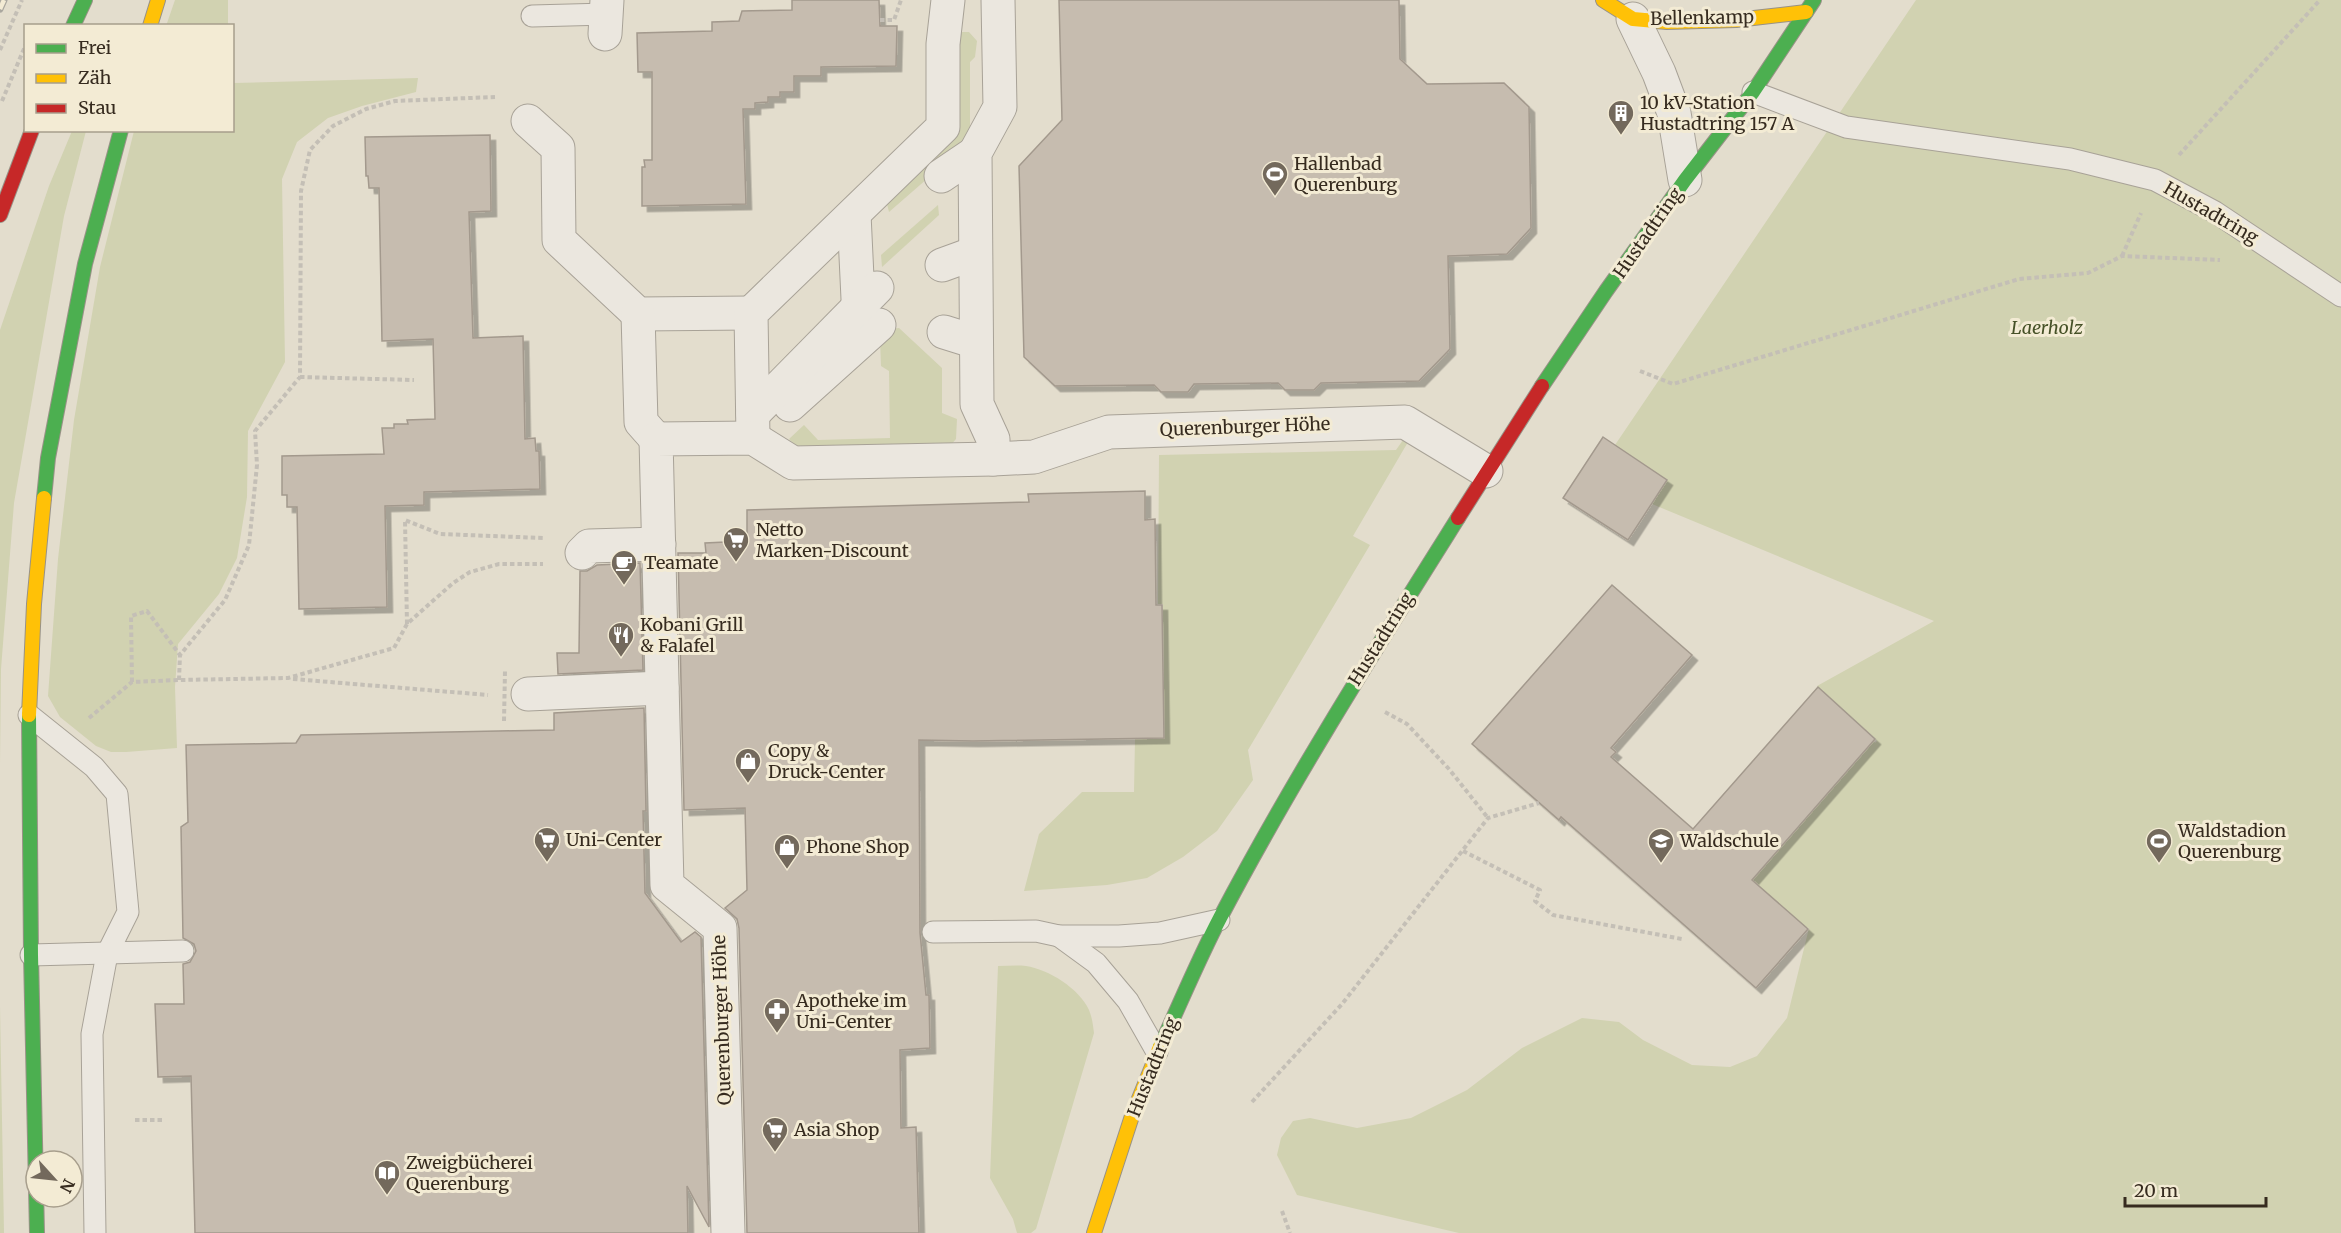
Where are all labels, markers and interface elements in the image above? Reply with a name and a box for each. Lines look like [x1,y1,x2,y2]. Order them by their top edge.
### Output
street label: Bellenkamp [1650,5,1754,30]
legend [24,24,234,132]
text: Frei [78,36,112,59]
text: Zäh [78,66,112,89]
place label: 10 kV-Station Hustadtring 157 A [1640,91,1795,135]
text: Stau [78,96,116,119]
building icon: 10 kV-Station Hustadtring 157 A [1606,98,1636,136]
place label: Hallenbad Querenburg [1294,152,1397,196]
sports icon: Hallenbad Querenburg [1260,159,1290,197]
street label: Hustadtring [2160,176,2263,249]
street label: Hustadtring [1608,183,1687,283]
park label: Laerholz [2011,316,2084,339]
street label: Querenburger Höhe [1159,412,1331,441]
place label: Netto Marken-Discount [756,518,909,562]
supermarket icon: Netto Marken-Discount [721,525,751,563]
cafe icon: Teamate [609,548,639,586]
place label: Teamate [644,551,718,574]
street label: Hustadtring [1343,588,1418,690]
place label: Kobani Grill & Falafel [640,613,744,657]
restaurant icon: Kobani Grill & Falafel [606,620,636,658]
place label: Copy & Druck-Center [768,739,885,783]
shop icon: Copy & Druck-Center [733,746,763,784]
place label: Waldstadion Querenburg [2177,819,2286,863]
supermarket icon: Uni-Center [532,825,562,863]
school or university icon: Waldschule [1646,826,1676,864]
sports icon: Waldstadion Querenburg [2144,826,2174,864]
place label: Uni-Center [566,828,662,851]
place label: Waldschule [1679,829,1779,852]
shop icon: Phone Shop [772,832,802,870]
place label: Phone Shop [806,835,909,858]
street label: Querenburger Höhe [707,934,736,1106]
place label: Apotheke im Uni-Center [795,989,907,1033]
pharmacy icon: Apotheke im Uni-Center [762,996,792,1034]
street label: Hustadtring [1122,1014,1183,1120]
supermarket icon: Asia Shop [760,1115,790,1153]
place label: Asia Shop [793,1118,879,1141]
north arrow [24,1149,84,1209]
place label: Zweigbücherei Querenburg [406,1151,533,1195]
library icon: Zweigbücherei Querenburg [372,1158,402,1196]
scale bar [2125,1170,2266,1208]
text: N [55,1176,79,1196]
text: 20 m [2134,1179,2178,1202]

